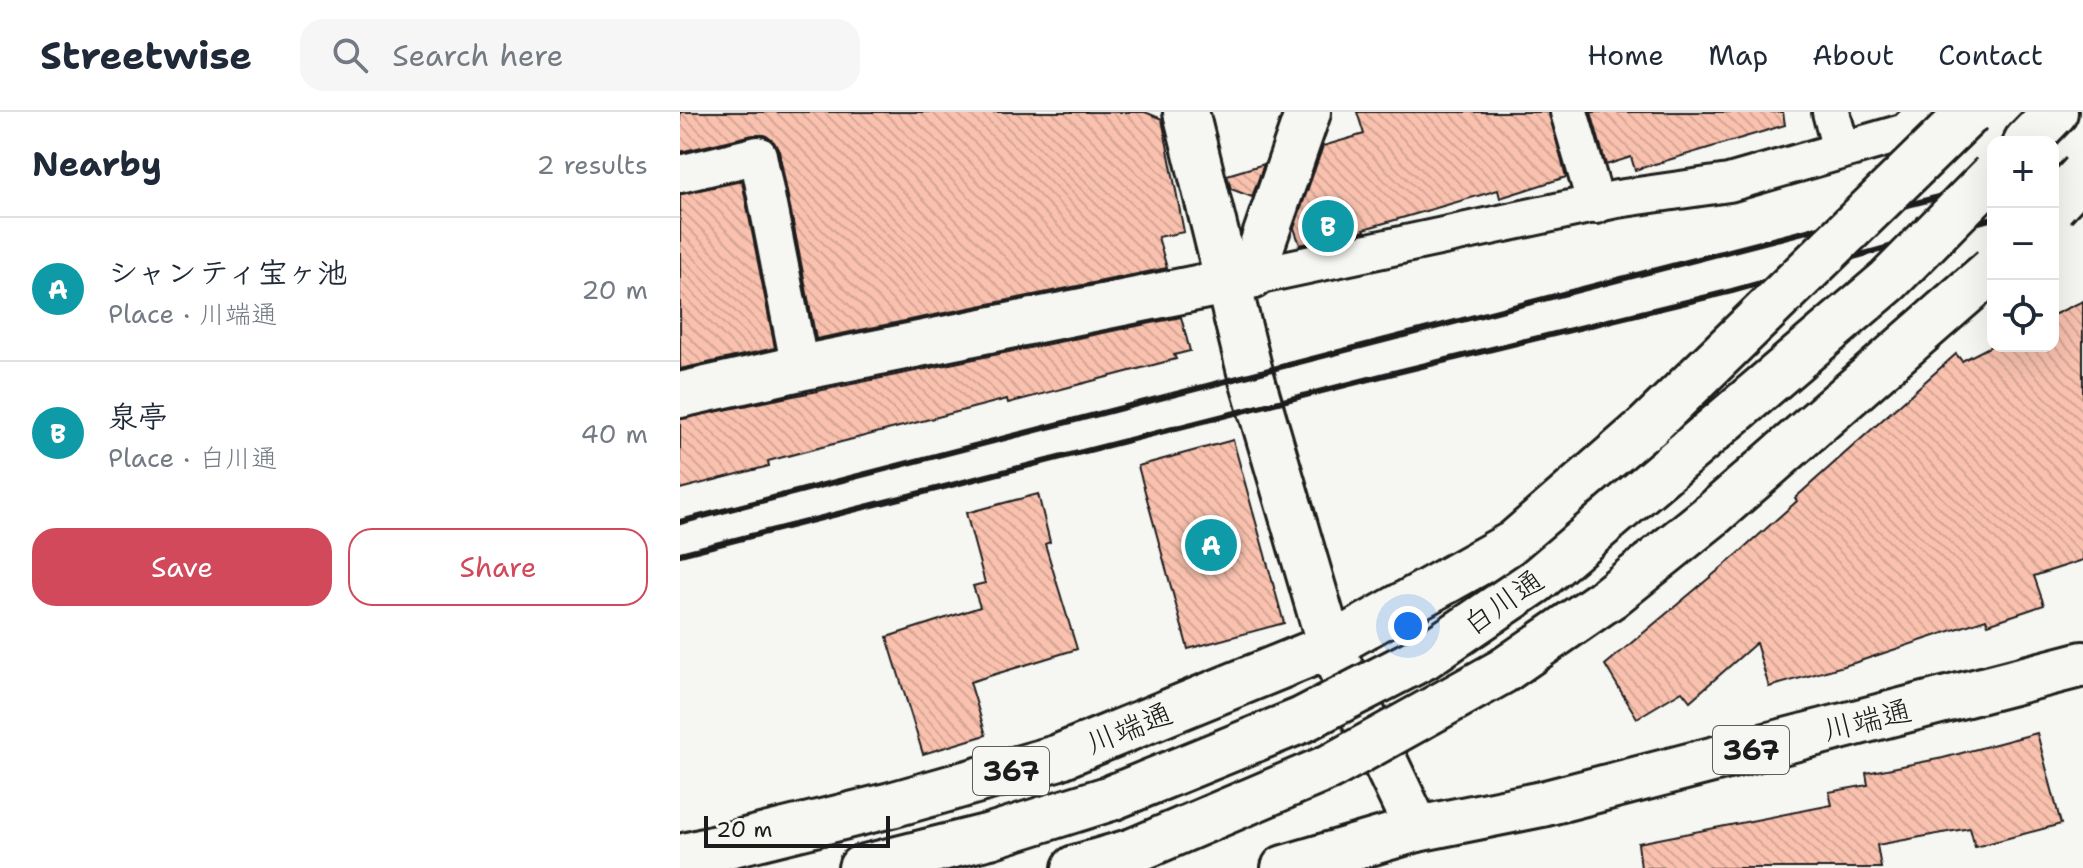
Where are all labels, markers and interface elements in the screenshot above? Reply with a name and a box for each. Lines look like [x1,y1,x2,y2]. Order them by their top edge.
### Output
search box [300,19,860,91]
text: Streetwise [40,30,252,81]
icon: search [328,33,372,77]
text: Search here [392,35,564,76]
text: Home [1587,36,1664,74]
text: Map [1708,36,1768,74]
text: About [1812,36,1894,74]
text: Contact [1938,36,2043,74]
map controls [1987,136,2059,352]
button: + [1987,136,2059,208]
text: Nearby [32,141,162,187]
text: 2 results [536,147,648,182]
pin: B [1302,196,1354,256]
button: − [1987,208,2059,280]
text: シャンティ宝ヶ池 [108,252,347,293]
text: A [48,272,68,307]
text: 20 m [581,272,648,307]
button: locate [1987,280,2059,352]
text: Place · 川端通 [108,296,277,331]
text: 泉亭 [108,396,168,437]
text: B [50,416,66,451]
text: 40 m [581,416,648,451]
text: Place · 白川通 [108,440,277,475]
pin: A [1185,515,1237,575]
button: Save [32,528,332,606]
button: Share [348,528,648,606]
street label: 白川通 [1454,559,1552,645]
your location [1388,606,1428,646]
street label: 川端通 [1818,689,1916,751]
street label: 川端通 [1080,692,1178,764]
road number: 367 [1713,726,1789,774]
road number: 367 [973,747,1049,795]
scale bar [704,812,890,848]
text: 20 m [716,815,773,844]

